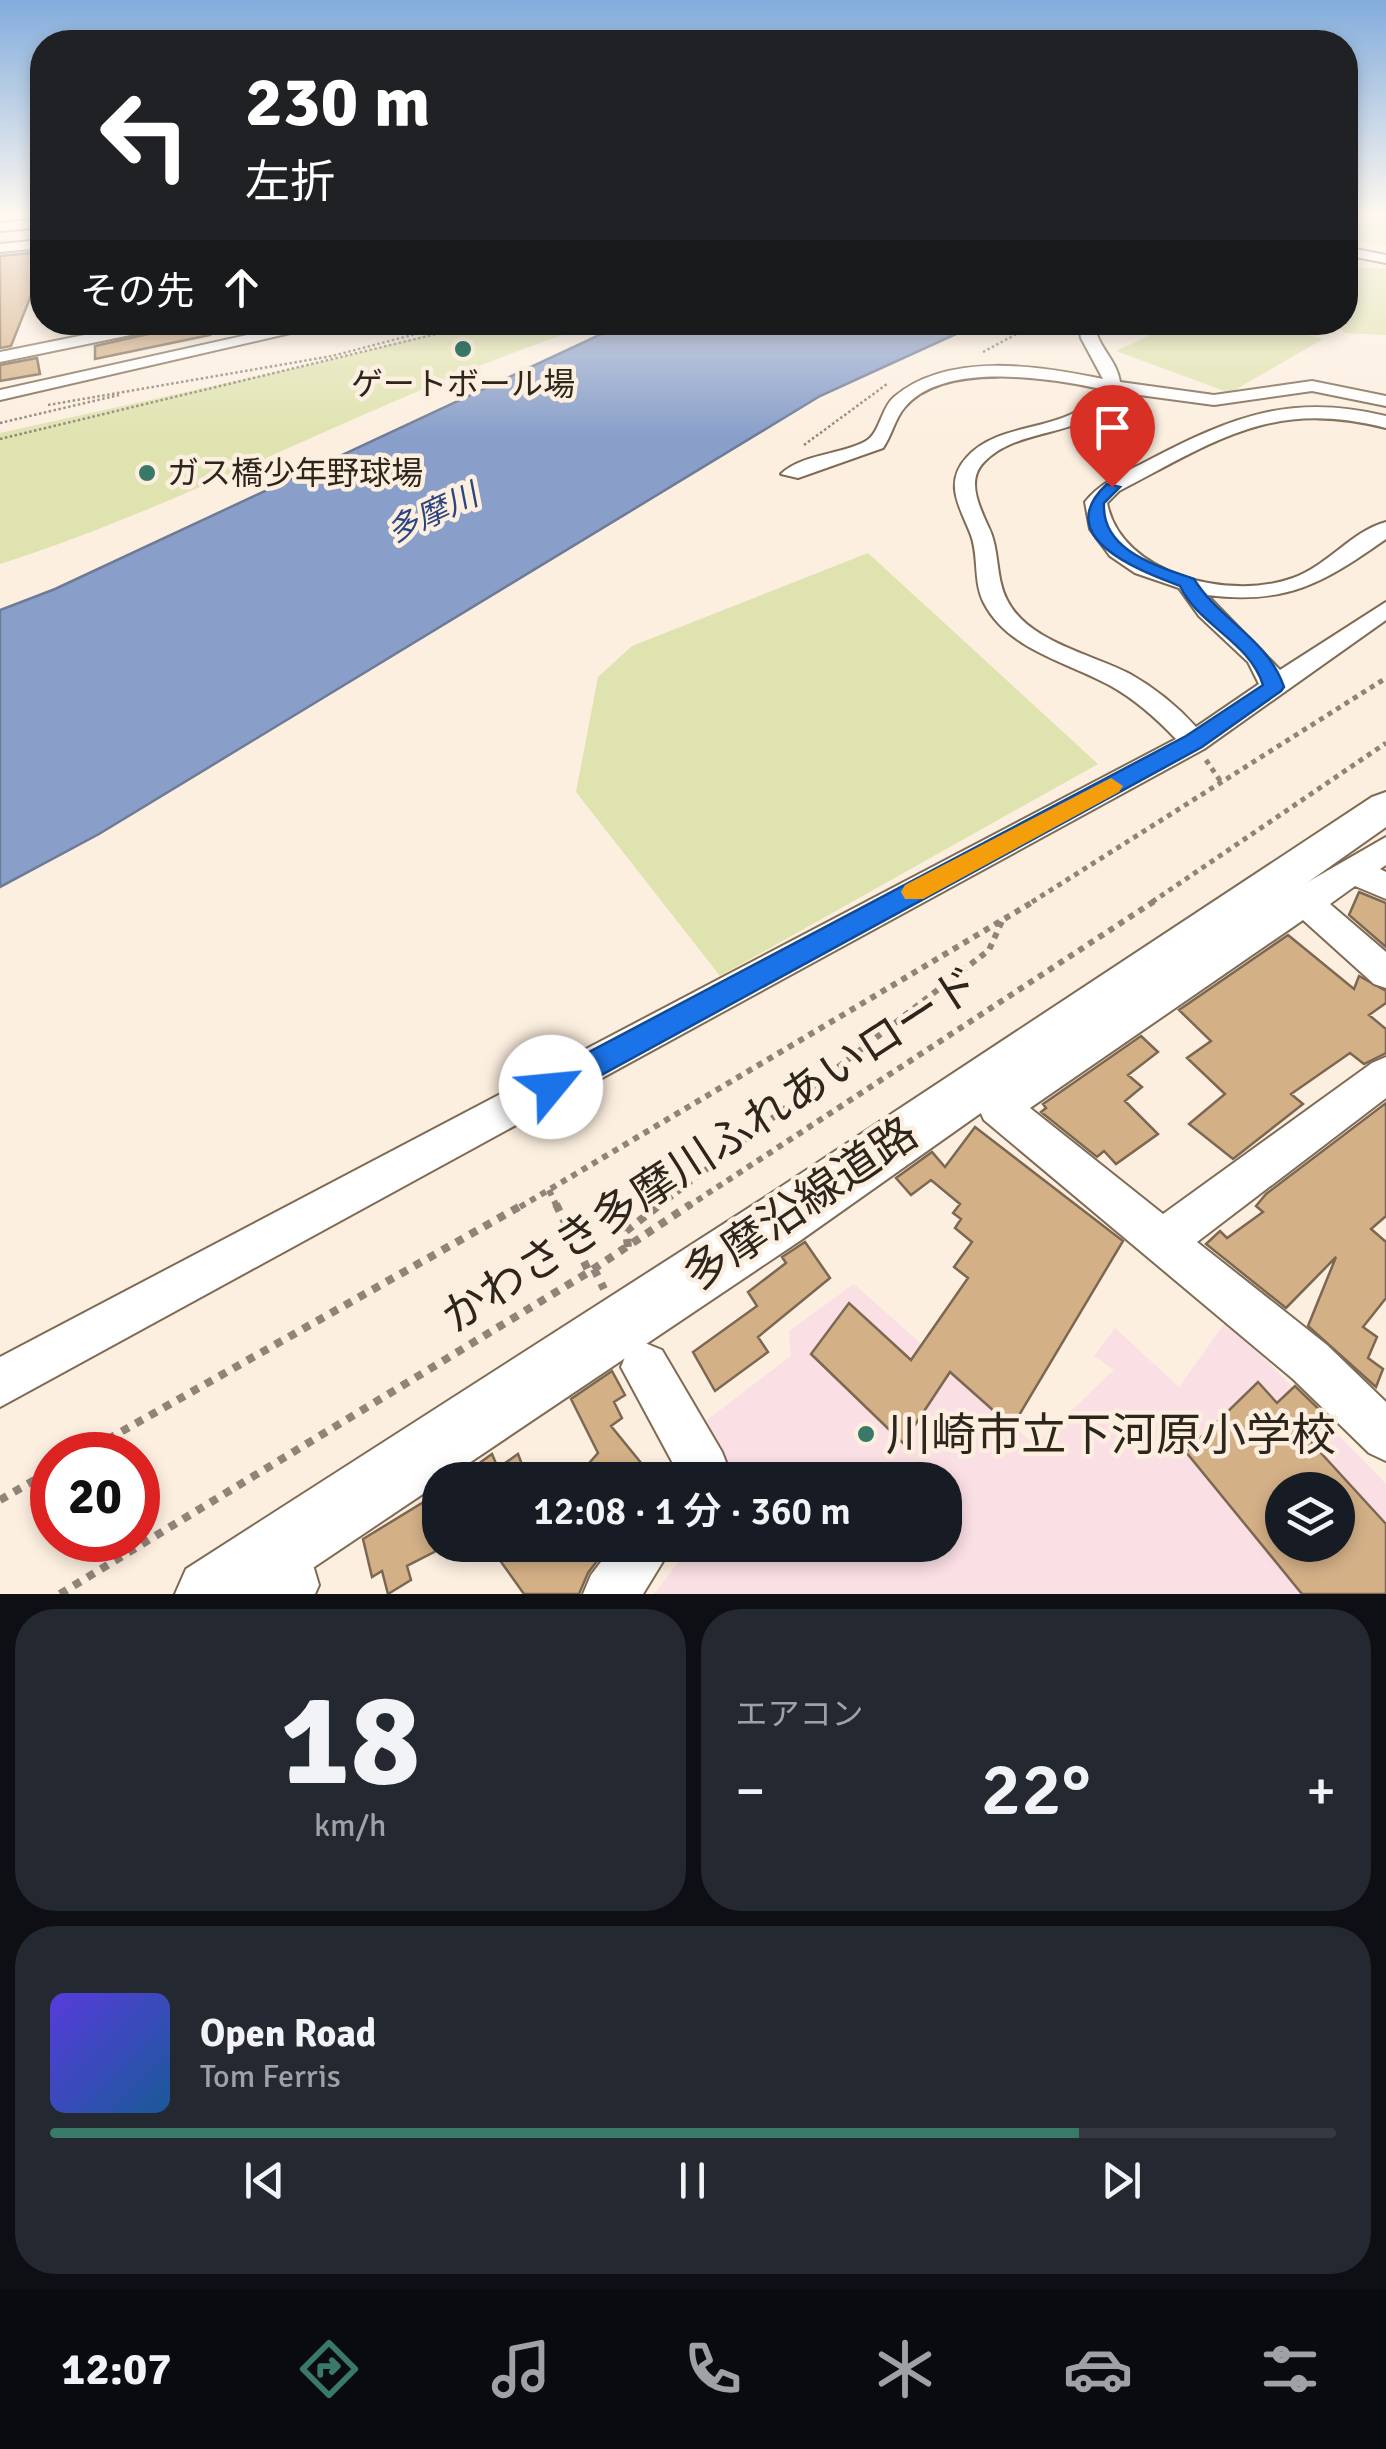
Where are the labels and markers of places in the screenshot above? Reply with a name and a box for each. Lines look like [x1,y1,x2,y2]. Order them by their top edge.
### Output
marker: ゲートボール場 [452,338,474,360]
place label: ゲートボール場 [351,365,575,404]
pin [1070,385,1155,488]
place label: ガス橋少年野球場 [167,454,423,493]
marker: ガス橋少年野球場 [136,462,158,484]
place label: 川崎市立下河原小学校 [886,1408,1336,1463]
marker: 川崎市立下河原小学校 [855,1423,877,1445]

